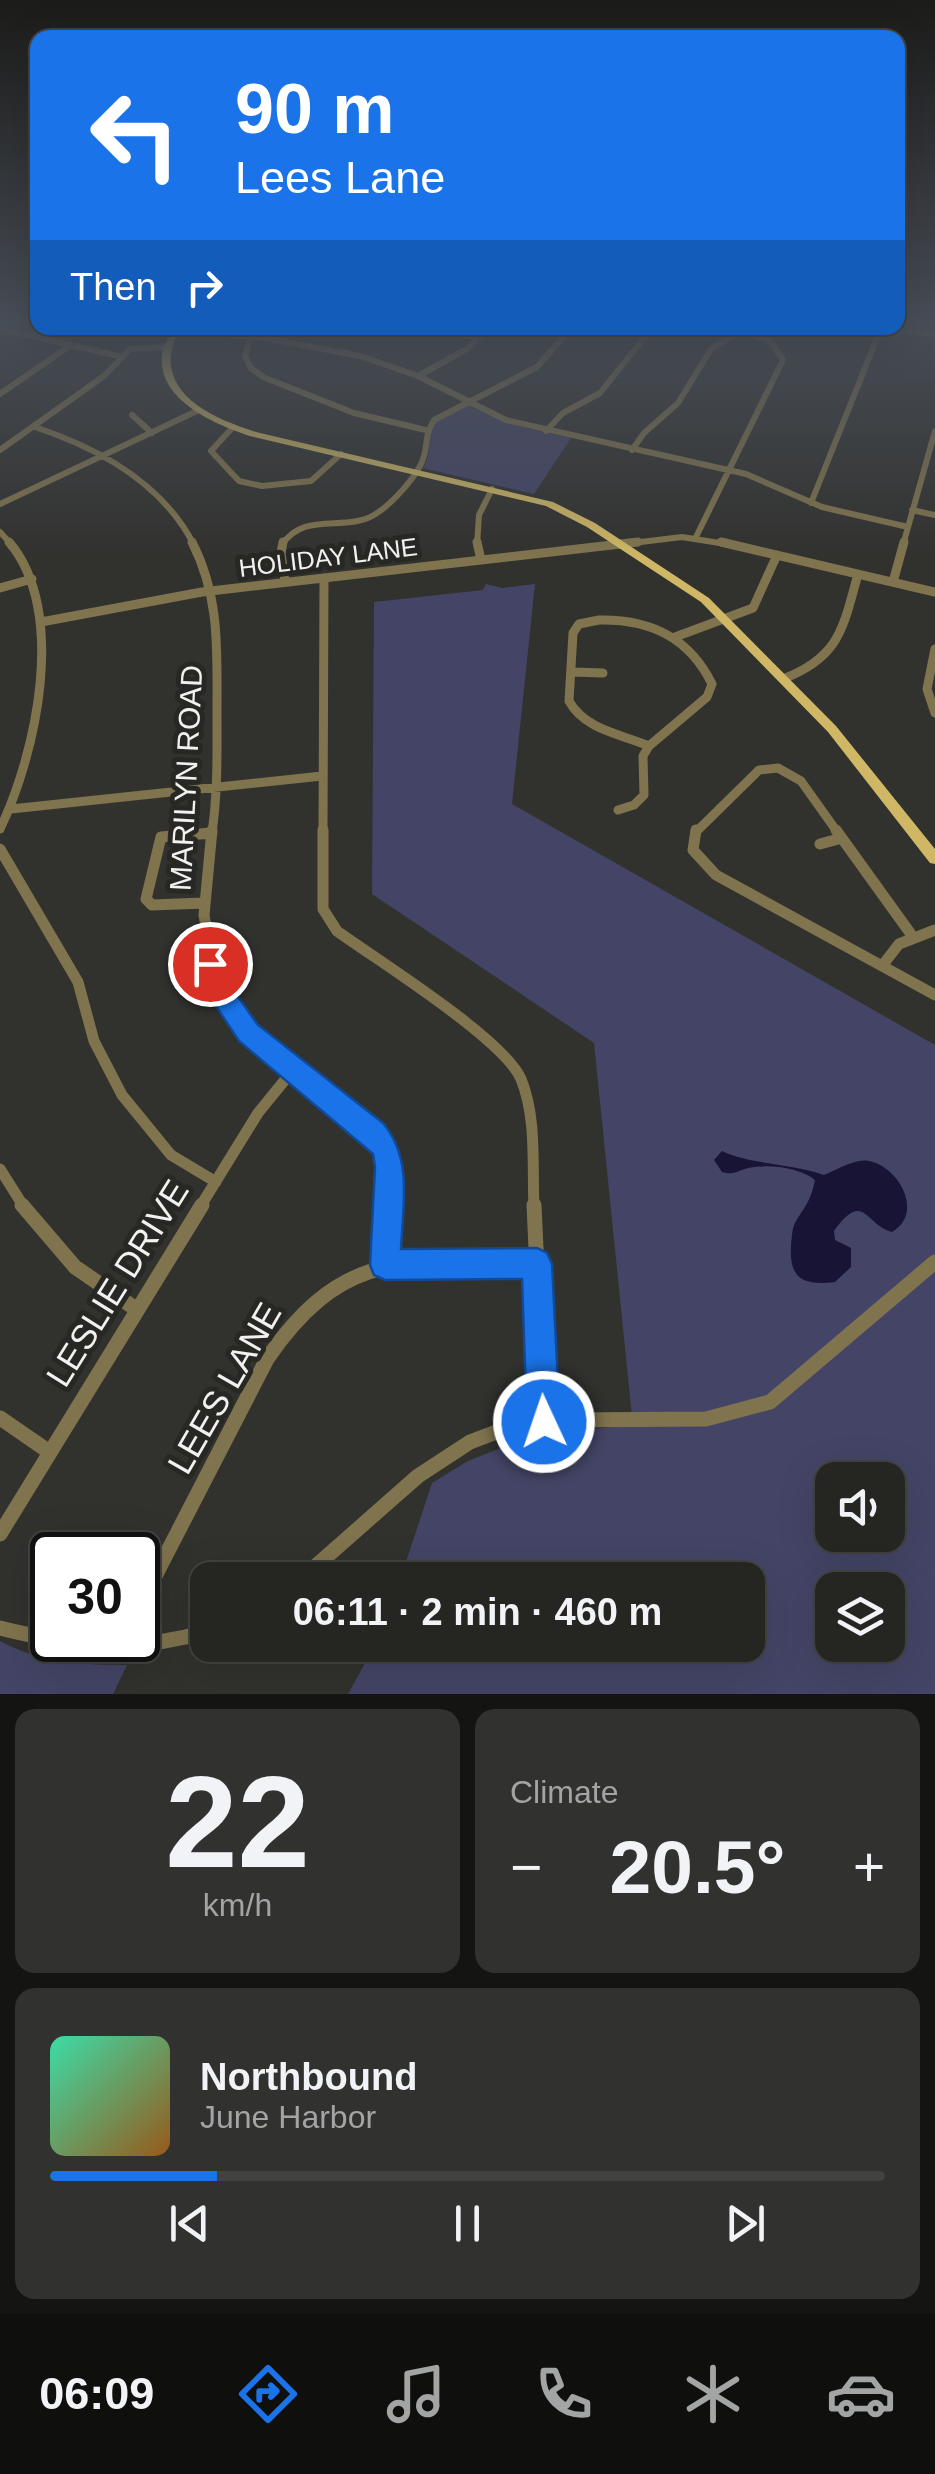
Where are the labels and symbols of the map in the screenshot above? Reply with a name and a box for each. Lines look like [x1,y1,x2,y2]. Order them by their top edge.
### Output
street label: HOLIDAY LANE [237,532,419,582]
street label: MARILYN ROAD [164,664,208,892]
pin [168,922,253,1007]
street label: LESLIE DRIVE [38,1173,196,1393]
street label: LEES LANE [159,1296,289,1480]
position arrow [492,1370,596,1474]
speed limit sign: 30 [30,1532,160,1662]

